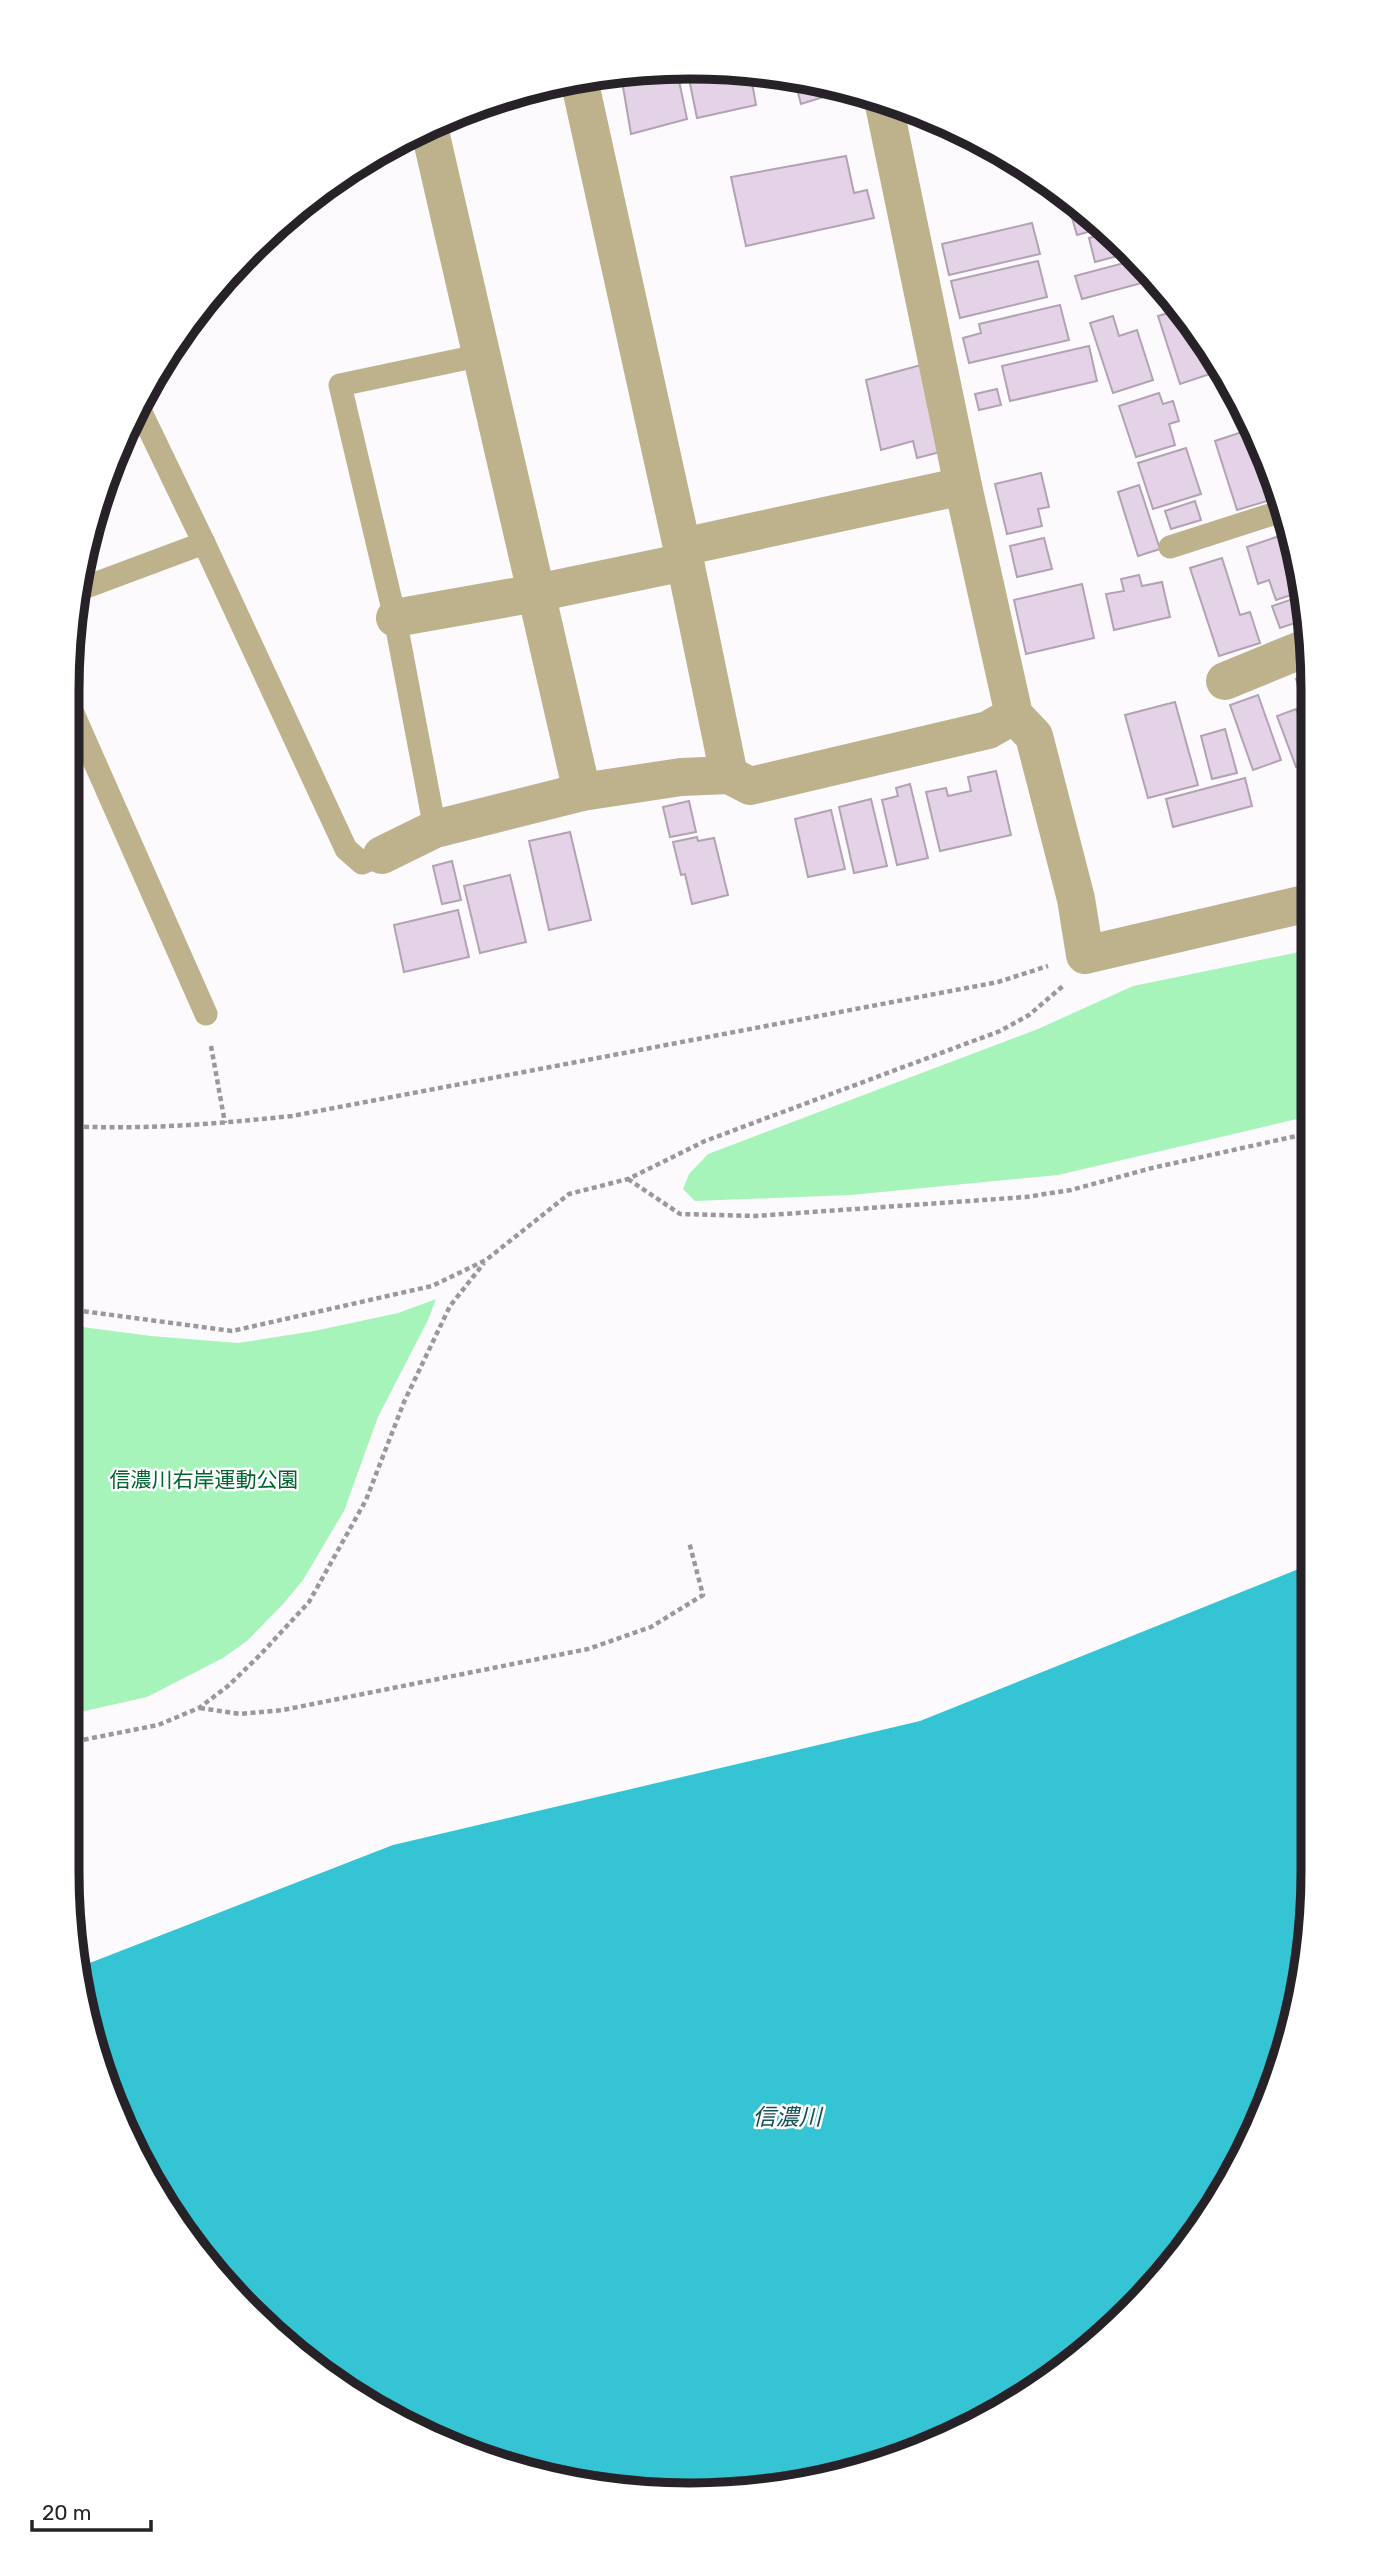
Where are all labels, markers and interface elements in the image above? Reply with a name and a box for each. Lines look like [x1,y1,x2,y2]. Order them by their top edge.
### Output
park label: 信濃川右岸運動公園 [110,1467,299,1492]
water label: 信濃川 [753,2103,825,2131]
scale bar [32,2488,150,2532]
text: 20 m [42,2500,91,2525]

